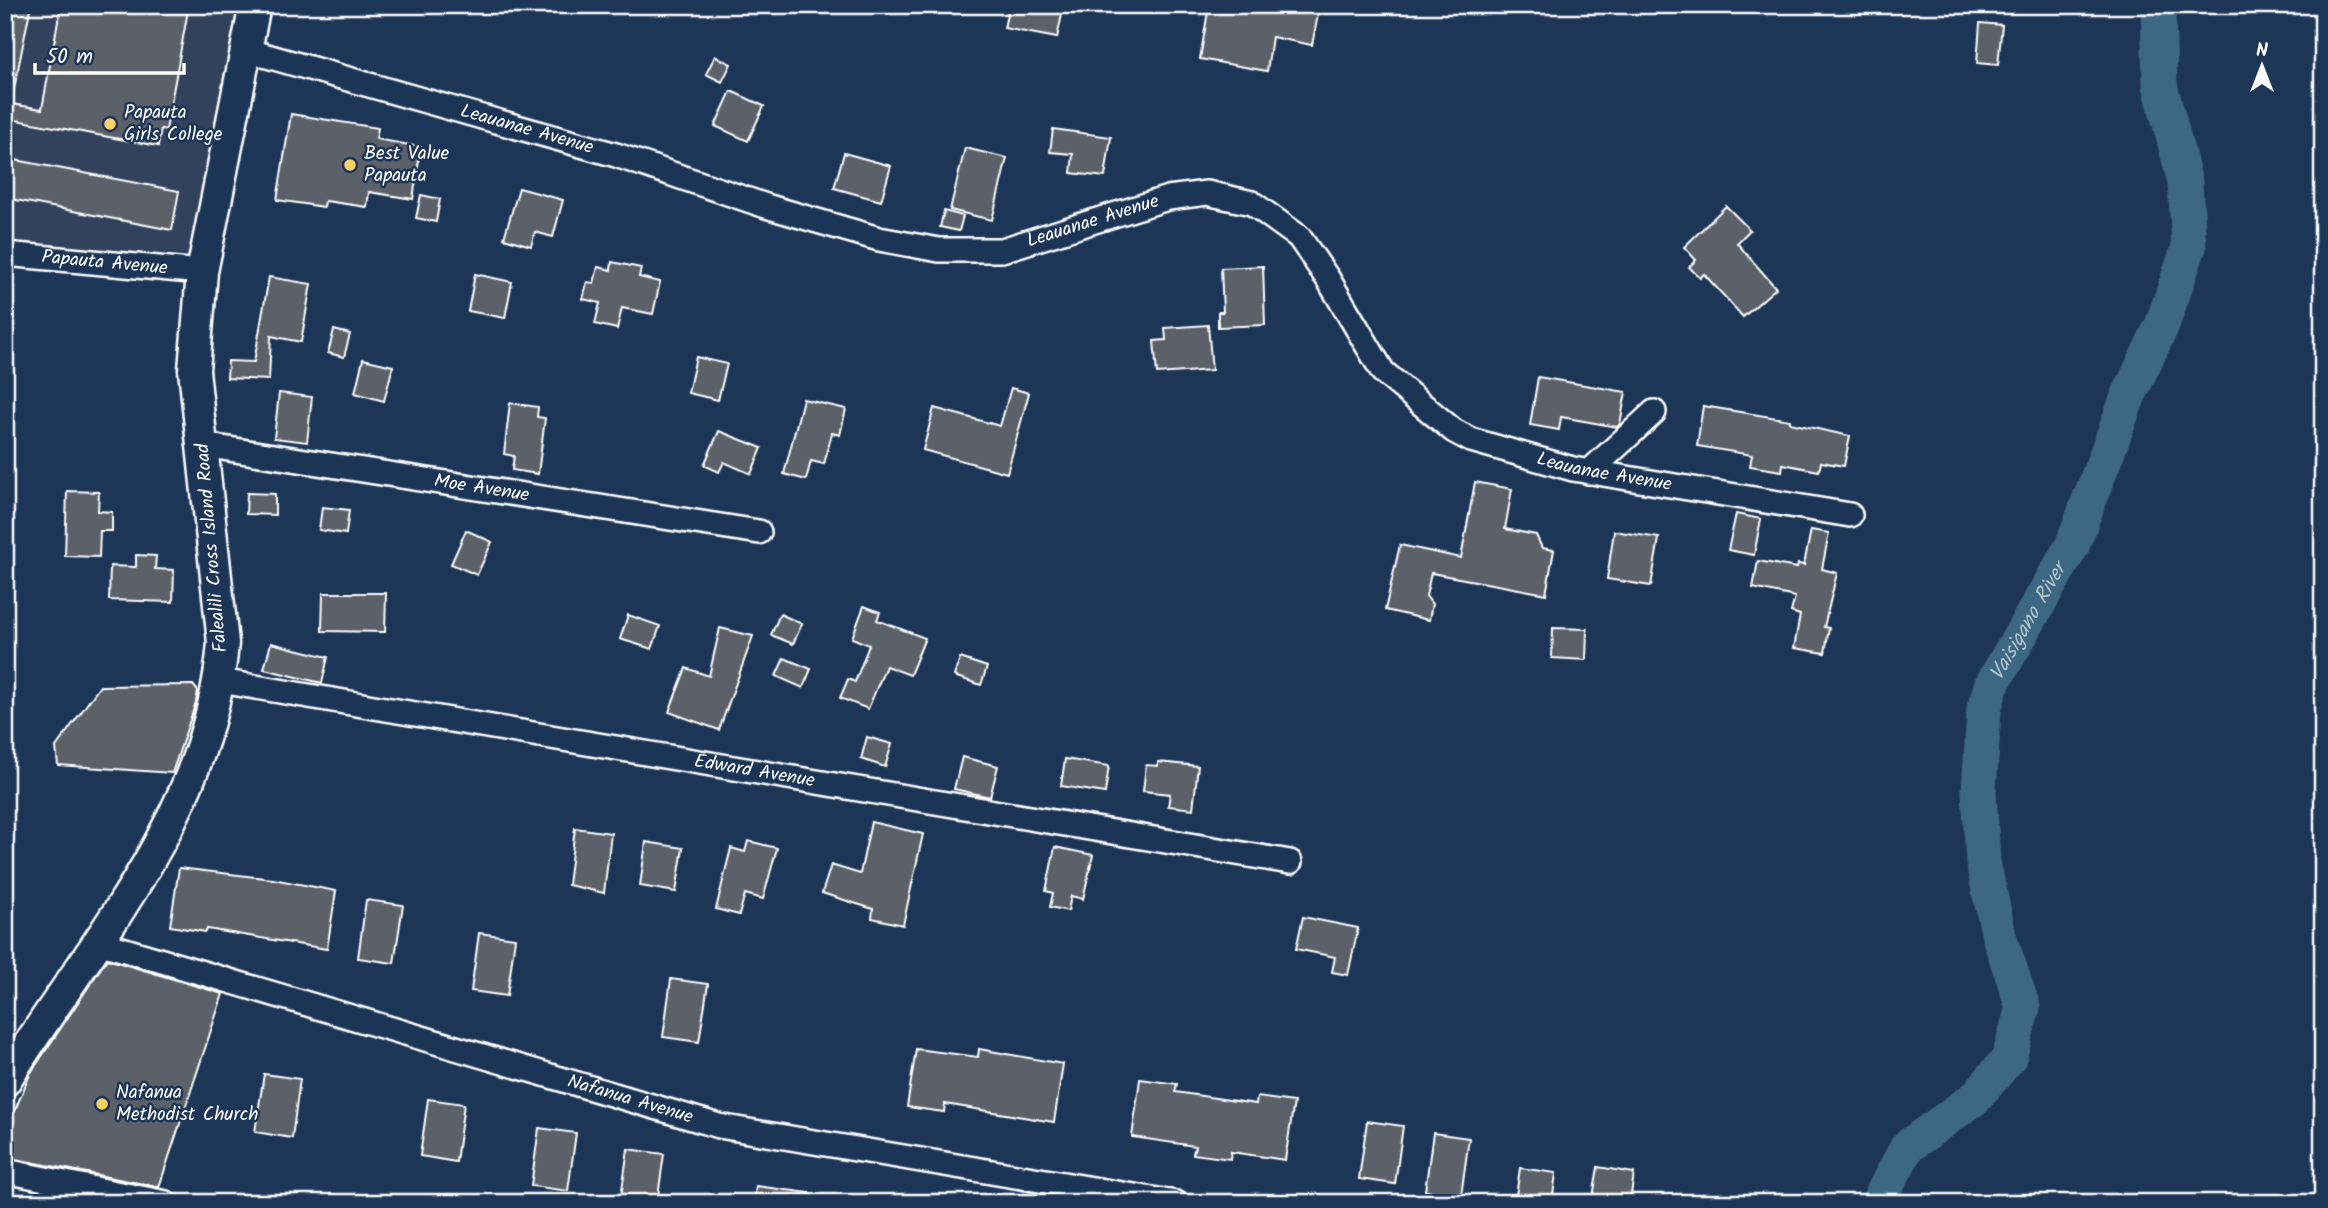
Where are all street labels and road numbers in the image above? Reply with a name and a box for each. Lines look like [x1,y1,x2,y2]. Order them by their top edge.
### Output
street label: Leauanae Avenue [457,97,597,163]
street label: Leauanae Avenue [1023,187,1163,256]
street label: Papauta Avenue [40,242,169,284]
street label: Falealili Cross Island Road [188,442,236,654]
street label: Leauanae Avenue [1533,444,1674,500]
street label: Moe Avenue [432,466,532,511]
street label: Edward Avenue [692,746,817,796]
street label: Nafanua Avenue [564,1067,697,1133]

